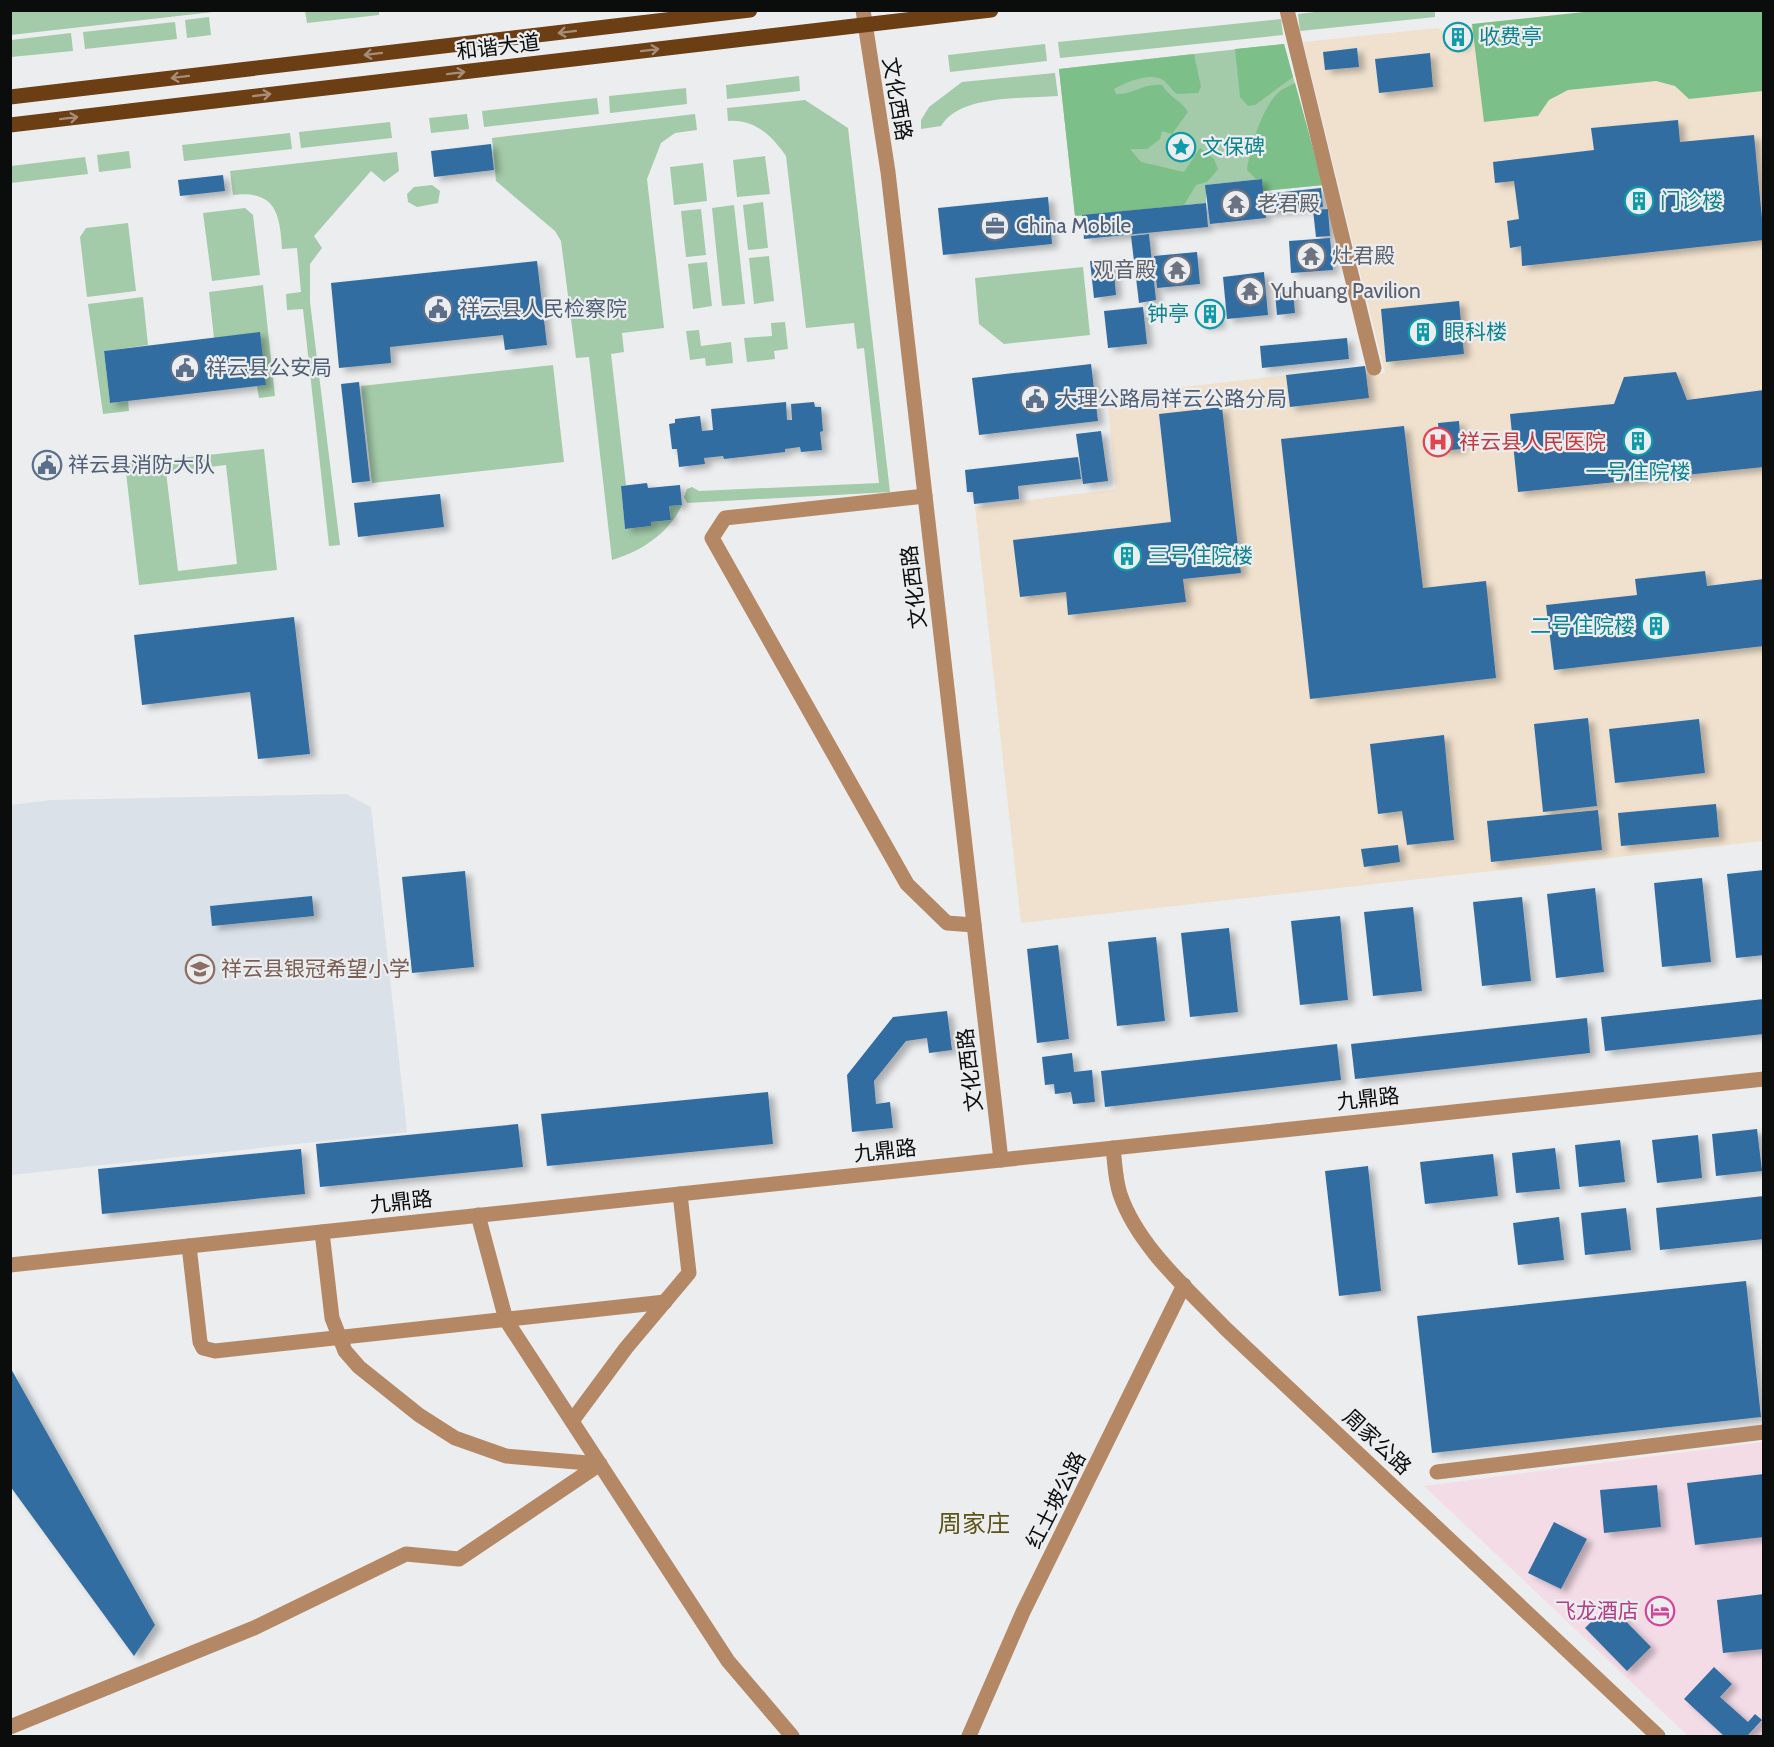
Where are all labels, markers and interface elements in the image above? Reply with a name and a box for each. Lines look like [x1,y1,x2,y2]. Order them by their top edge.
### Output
building icon: 收费亭 [1442,21,1474,53]
place label: 收费亭 [1479,24,1542,49]
one-way arrow [558,27,577,38]
street label: 和谐大道 [455,29,541,64]
one-way arrow [639,45,659,56]
one-way arrow [364,49,384,60]
street label: 文化西路 [878,55,917,142]
one-way arrow [446,67,465,78]
one-way arrow [170,72,190,83]
one-way arrow [252,90,272,101]
one-way arrow [58,112,78,123]
place icon: 文保碑 [1165,131,1197,163]
place label: 文保碑 [1202,134,1265,159]
building icon: 门诊楼 [1623,185,1655,217]
temple icon: 老君殿 [1220,188,1252,220]
place label: 门诊楼 [1660,188,1723,213]
place label: 老君殿 [1257,191,1320,216]
office icon: China Mobile [979,210,1011,242]
place label: China Mobile [1016,213,1132,238]
temple icon: 灶君殿 [1295,240,1327,272]
place label: 灶君殿 [1332,243,1395,268]
temple icon: 观音殿 [1161,254,1193,286]
place label: 观音殿 [1093,257,1156,282]
temple icon: Yuhuang Pavilion [1234,275,1266,307]
place label: Yuhuang Pavilion [1270,278,1421,303]
public building icon: 祥云县人民检察院 [422,293,454,325]
place label: 祥云县人民检察院 [459,296,627,321]
building icon: 钟亭 [1194,298,1226,330]
place label: 钟亭 [1147,301,1189,326]
building icon: 眼科楼 [1407,316,1439,348]
place label: 眼科楼 [1444,319,1507,344]
public building icon: 祥云县公安局 [169,352,201,384]
place label: 祥云县公安局 [206,355,332,380]
public building icon: 大理公路局祥云公路分局 [1019,383,1051,415]
place label: 大理公路局祥云公路分局 [1056,386,1287,411]
building icon: 一号住院楼 [1622,425,1654,457]
hospital icon: 祥云县人民医院 [1422,426,1454,458]
place label: 祥云县人民医院 [1459,429,1606,454]
public building icon: 祥云县消防大队 [31,449,63,481]
place label: 祥云县消防大队 [68,452,215,477]
place label: 一号住院楼 [1586,459,1691,484]
building icon: 三号住院楼 [1111,540,1143,572]
place label: 三号住院楼 [1148,543,1253,568]
street label: 文化西路 [896,544,931,630]
building icon: 二号住院楼 [1640,610,1672,642]
place label: 二号住院楼 [1530,613,1635,638]
school or university icon: 祥云县银冠希望小学 [184,953,216,985]
place label: 祥云县银冠希望小学 [221,956,410,981]
street label: 文化西路 [952,1027,987,1113]
street label: 九鼎路 [1335,1083,1401,1114]
street label: 九鼎路 [852,1135,918,1166]
street label: 九鼎路 [368,1186,434,1217]
street label: 周家公路 [1338,1404,1417,1479]
street label: 红土坡公路 [1021,1447,1091,1552]
district label: 周家庄 [938,1509,1010,1538]
hotel icon: 飞龙酒店 [1644,1595,1676,1627]
place label: 飞龙酒店 [1555,1598,1639,1623]

